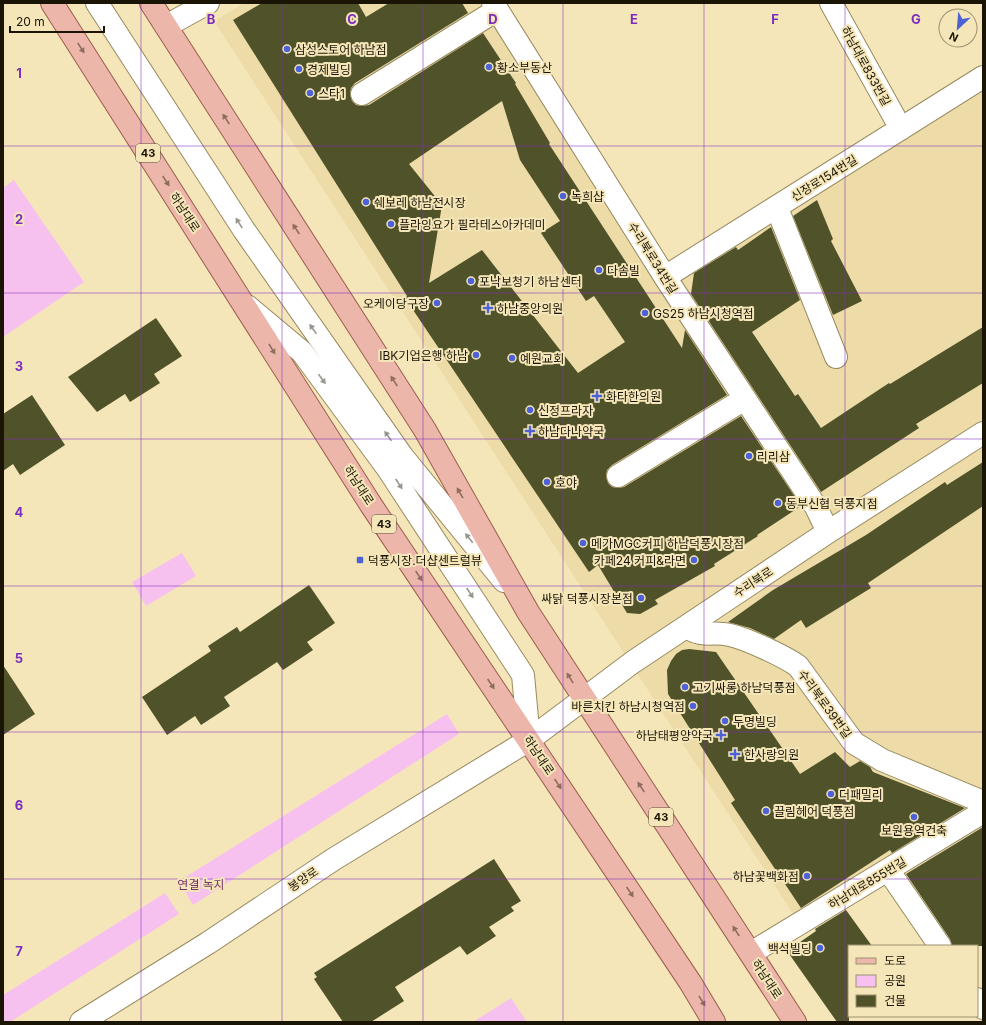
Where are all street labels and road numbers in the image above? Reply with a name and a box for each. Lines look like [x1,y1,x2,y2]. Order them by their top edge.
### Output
street label: 하남대로833번길 [838,24,894,108]
road number: 43 [136,144,160,162]
street label: 신장로154번길 [788,152,860,204]
street label: 하남대로 [167,189,203,235]
street label: 수리북로34번길 [625,220,681,296]
street label: 하남대로 [341,462,377,508]
road number: 43 [372,515,396,533]
street label: 수리북로 [730,564,776,600]
street label: 수리북로39번길 [795,667,855,741]
street label: 하남대로 [520,732,558,778]
road number: 43 [649,808,673,826]
street label: 하남대로855번길 [825,854,909,912]
street label: 봉양로 [285,864,321,894]
street label: 하남대로 [749,956,785,1002]

